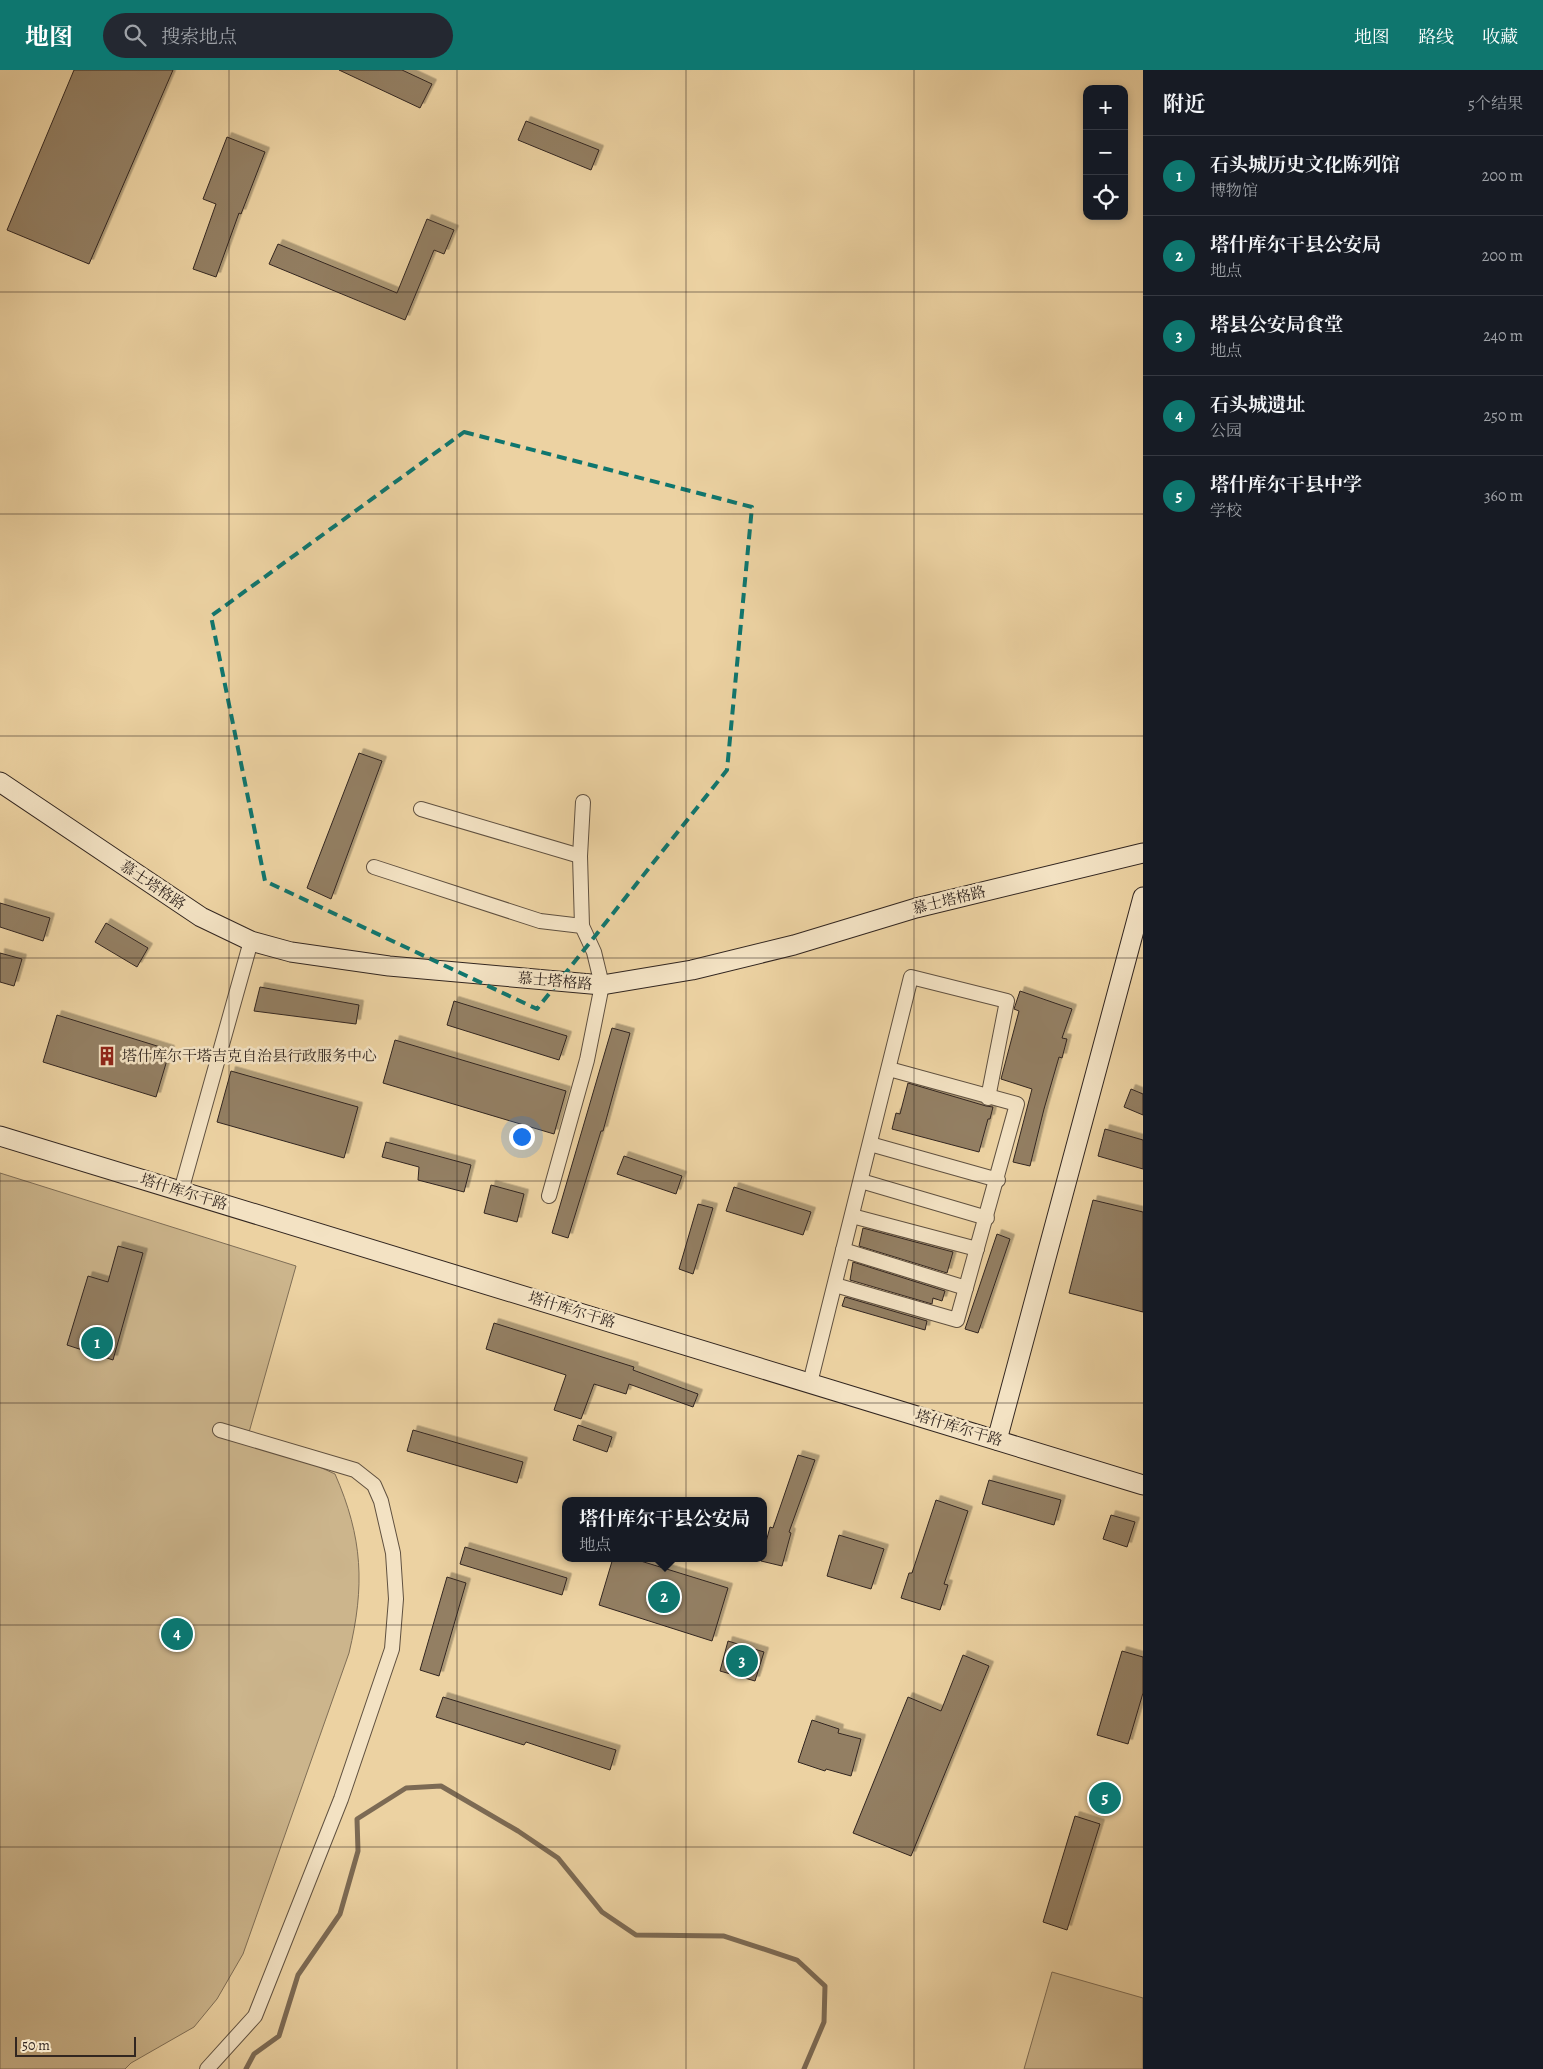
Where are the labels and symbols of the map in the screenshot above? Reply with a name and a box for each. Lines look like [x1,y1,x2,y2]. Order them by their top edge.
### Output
street label: 慕士塔格路 [116,856,190,914]
street label: 慕士塔格路 [910,881,988,919]
street label: 慕士塔格路 [517,968,593,994]
building icon: 塔什库尔干塔吉克自治县行政服务中心 [96,1045,118,1067]
place label: 塔什库尔干塔吉克自治县行政服务中心 [122,1046,377,1066]
your location [509,1124,535,1150]
street label: 塔什库尔干路 [138,1169,230,1215]
street label: 塔什库尔干路 [526,1287,618,1333]
pin: 1 [81,1324,113,1362]
street label: 塔什库尔干路 [913,1405,1005,1451]
pin: 2 [648,1578,680,1616]
pin: 4 [161,1615,193,1653]
pin: 3 [726,1642,758,1680]
pin: 5 [1089,1779,1121,1817]
scale bar [15,2034,136,2057]

